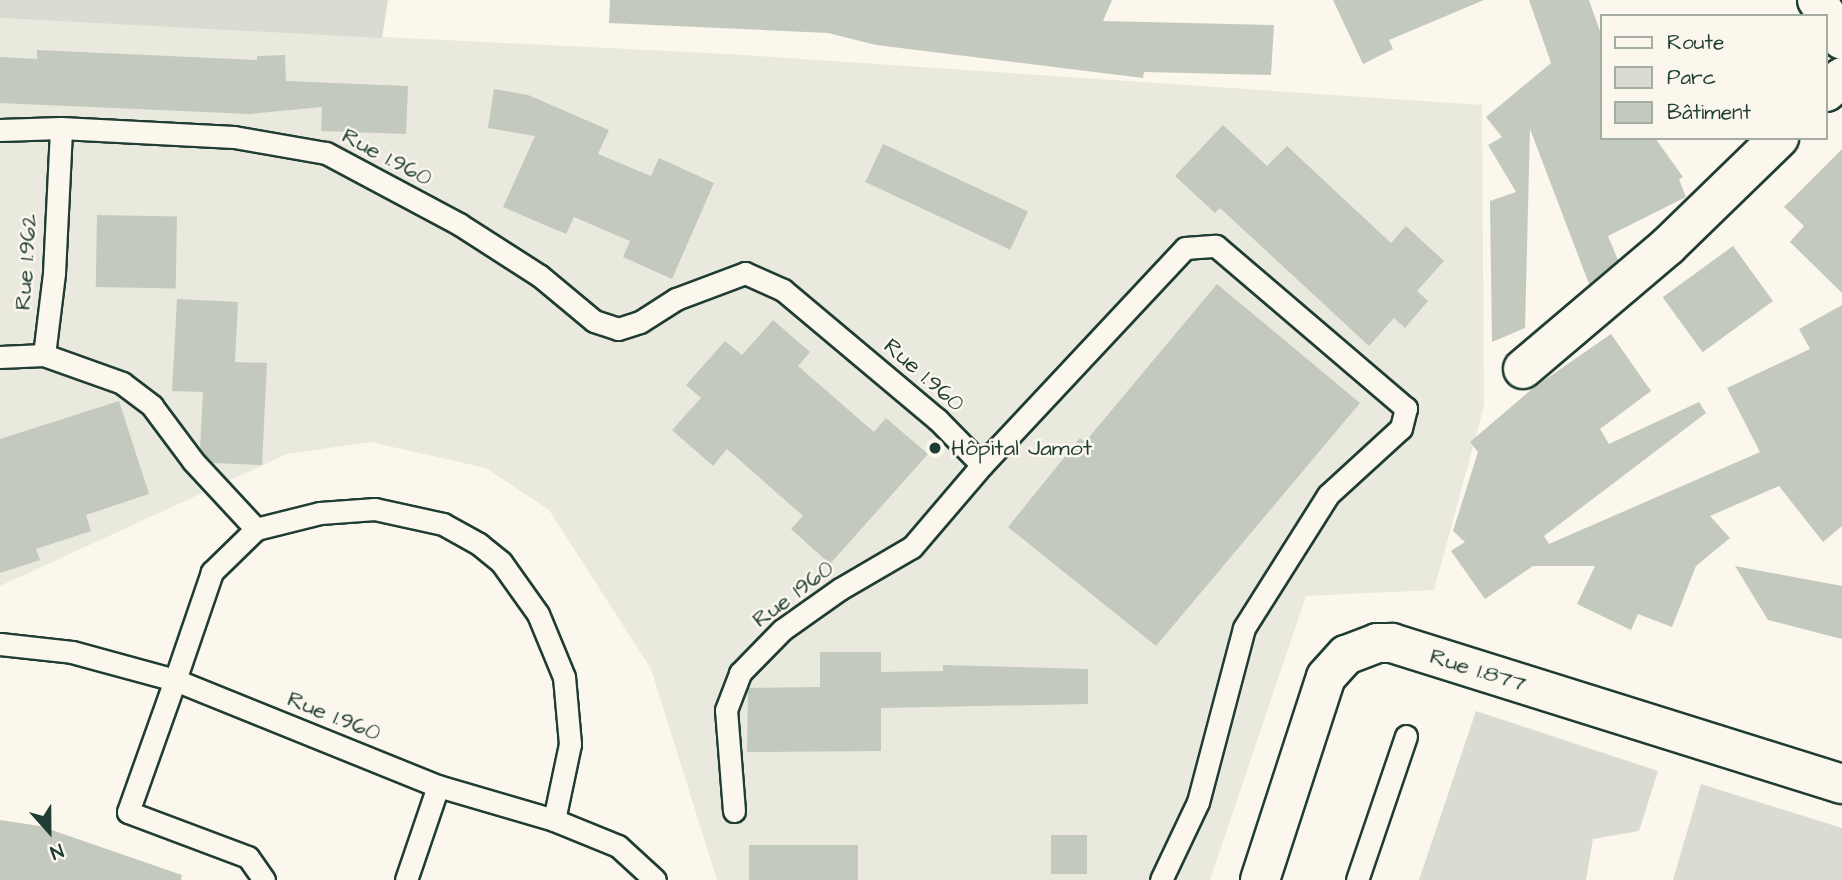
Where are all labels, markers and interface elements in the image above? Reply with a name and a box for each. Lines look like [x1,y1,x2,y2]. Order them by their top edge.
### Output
legend [1601,14,1828,140]
text: Route [1667,28,1724,57]
text: Parc [1667,63,1716,92]
text: Bâtiment [1667,98,1751,127]
street label: Rue 1.960 [337,122,437,192]
street label: Rue 1.962 [9,213,43,311]
street label: Rue 1.960 [878,332,970,418]
place label: Hôpital Jamot [951,434,1092,462]
marker: Hôpital Jamot [925,438,945,458]
street label: Rue 1960 [747,554,839,634]
street label: Rue 1.877 [1427,642,1529,698]
street label: Rue 1.960 [283,685,385,747]
north arrow [14,796,84,866]
text: N [46,836,67,866]

